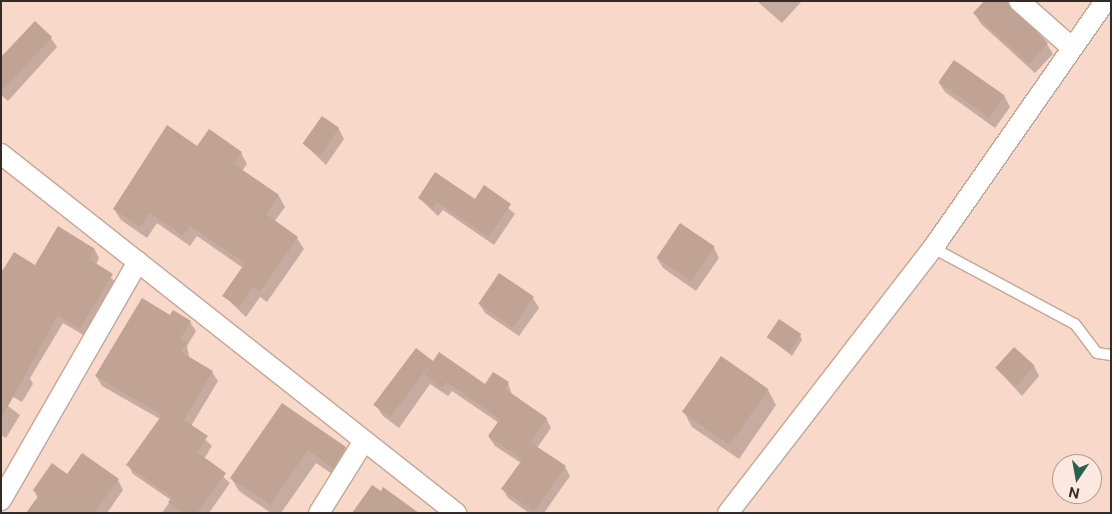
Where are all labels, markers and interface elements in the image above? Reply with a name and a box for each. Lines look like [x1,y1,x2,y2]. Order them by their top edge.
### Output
north arrow [1052,454,1102,504]
text: N [1067,484,1081,502]

